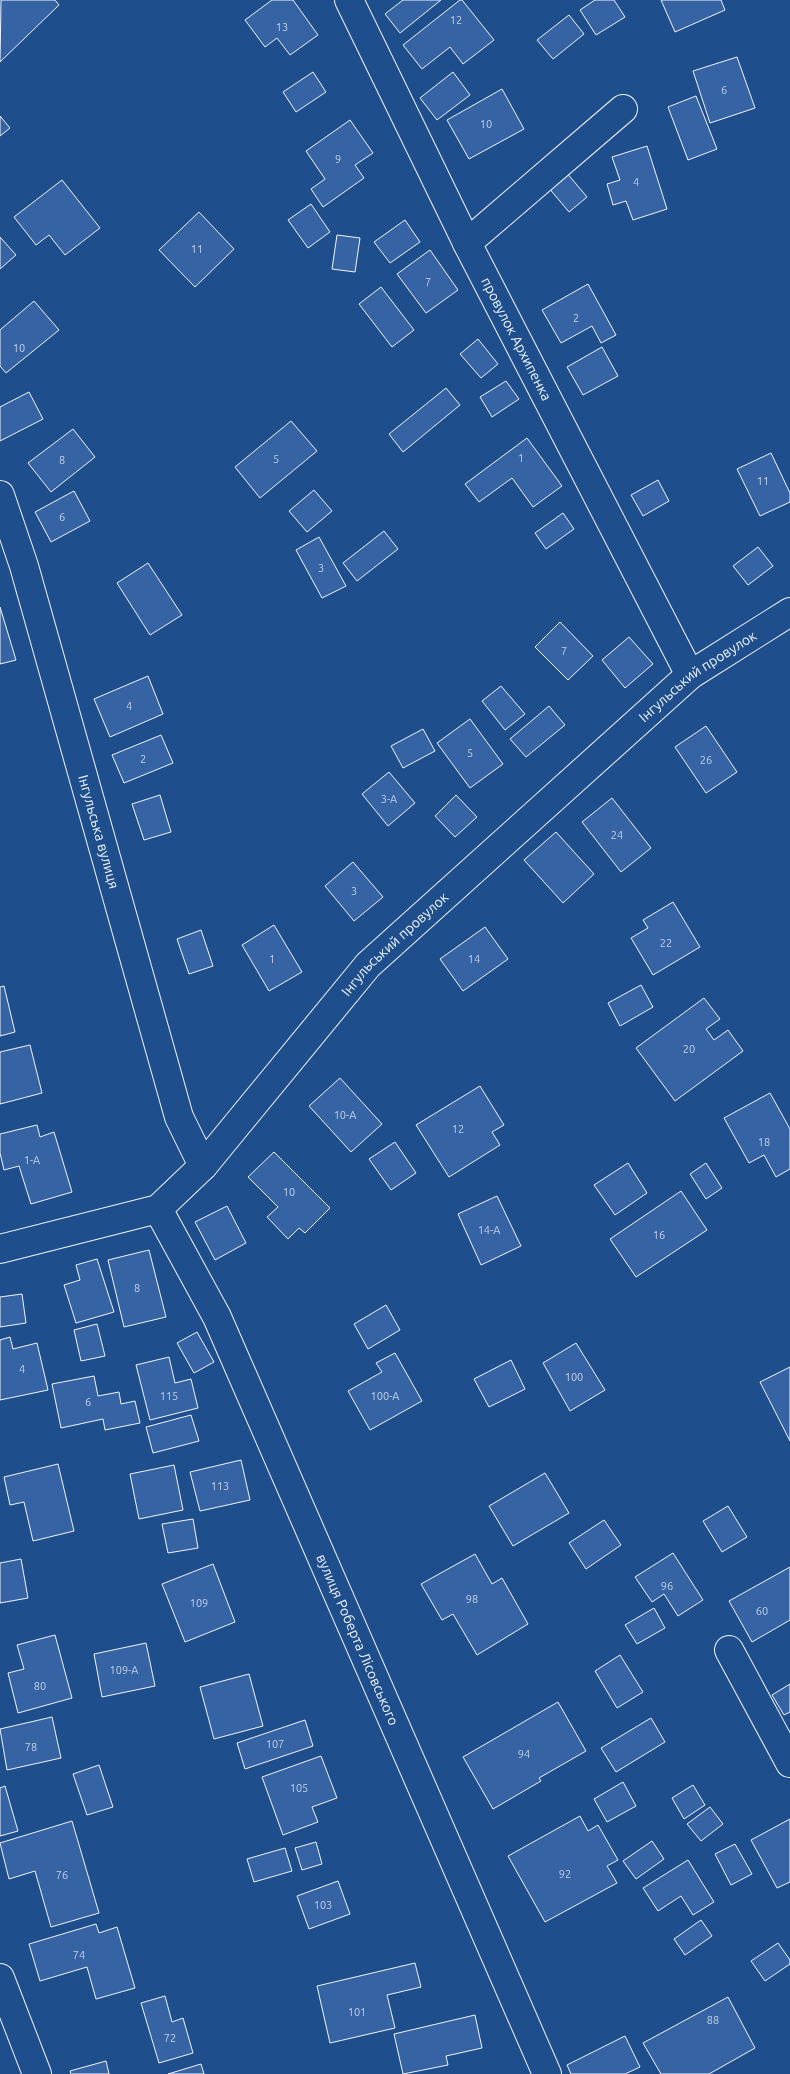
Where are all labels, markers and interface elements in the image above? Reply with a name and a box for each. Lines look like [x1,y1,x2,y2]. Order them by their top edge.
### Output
house number: 12 [450,14,462,26]
house number: 13 [276,21,288,33]
house number: 6 [721,84,727,96]
house number: 10 [480,118,492,130]
house number: 9 [335,153,341,165]
house number: 4 [633,176,639,188]
house number: 11 [191,243,203,255]
street label: провулок Архипенка [478,275,555,403]
house number: 7 [425,276,431,288]
house number: 2 [573,312,579,324]
house number: 10 [13,342,25,354]
house number: 1 [518,452,524,464]
house number: 5 [273,453,279,465]
house number: 8 [59,454,65,466]
house number: 11 [757,475,769,487]
house number: 6 [59,511,65,523]
house number: 3 [318,562,324,574]
street label: Інгульський провулок [636,627,759,725]
house number: 7 [561,645,567,657]
house number: 4 [126,700,132,712]
house number: 5 [467,747,473,759]
house number: 2 [140,753,146,765]
house number: 26 [700,754,712,766]
street label: Інгульська вулиця [75,773,122,890]
house number: 3-А [381,793,398,805]
house number: 24 [611,829,623,841]
house number: 3 [351,885,357,897]
street label: Інгульський провулок [338,889,451,999]
house number: 22 [660,937,672,949]
house number: 1 [269,953,275,965]
house number: 14 [468,953,480,965]
house number: 20 [683,1043,695,1055]
house number: 10-А [334,1109,357,1121]
house number: 12 [452,1123,464,1135]
house number: 18 [758,1136,770,1148]
house number: 1-А [24,1154,41,1166]
house number: 10 [283,1186,295,1198]
house number: 14-А [478,1224,501,1236]
house number: 16 [653,1229,665,1241]
house number: 8 [134,1282,140,1294]
house number: 4 [19,1363,25,1375]
house number: 100 [565,1371,583,1383]
house number: 115 [160,1390,178,1402]
house number: 100-А [371,1390,400,1402]
house number: 6 [85,1396,91,1408]
house number: 113 [211,1480,229,1492]
street label: вулиця Роберта Лісовського [313,1552,402,1728]
house number: 96 [661,1580,673,1592]
house number: 98 [466,1593,478,1605]
house number: 109 [190,1597,208,1609]
house number: 60 [756,1605,768,1617]
house number: 109-А [110,1664,139,1676]
house number: 80 [34,1680,46,1692]
house number: 107 [266,1738,284,1750]
house number: 78 [25,1741,37,1753]
house number: 94 [518,1748,530,1760]
house number: 105 [290,1782,308,1794]
house number: 92 [559,1868,571,1880]
house number: 76 [56,1869,68,1881]
house number: 103 [314,1899,332,1911]
house number: 74 [73,1949,85,1961]
house number: 101 [348,2006,366,2018]
house number: 88 [707,2014,719,2026]
house number: 72 [164,2032,176,2044]

